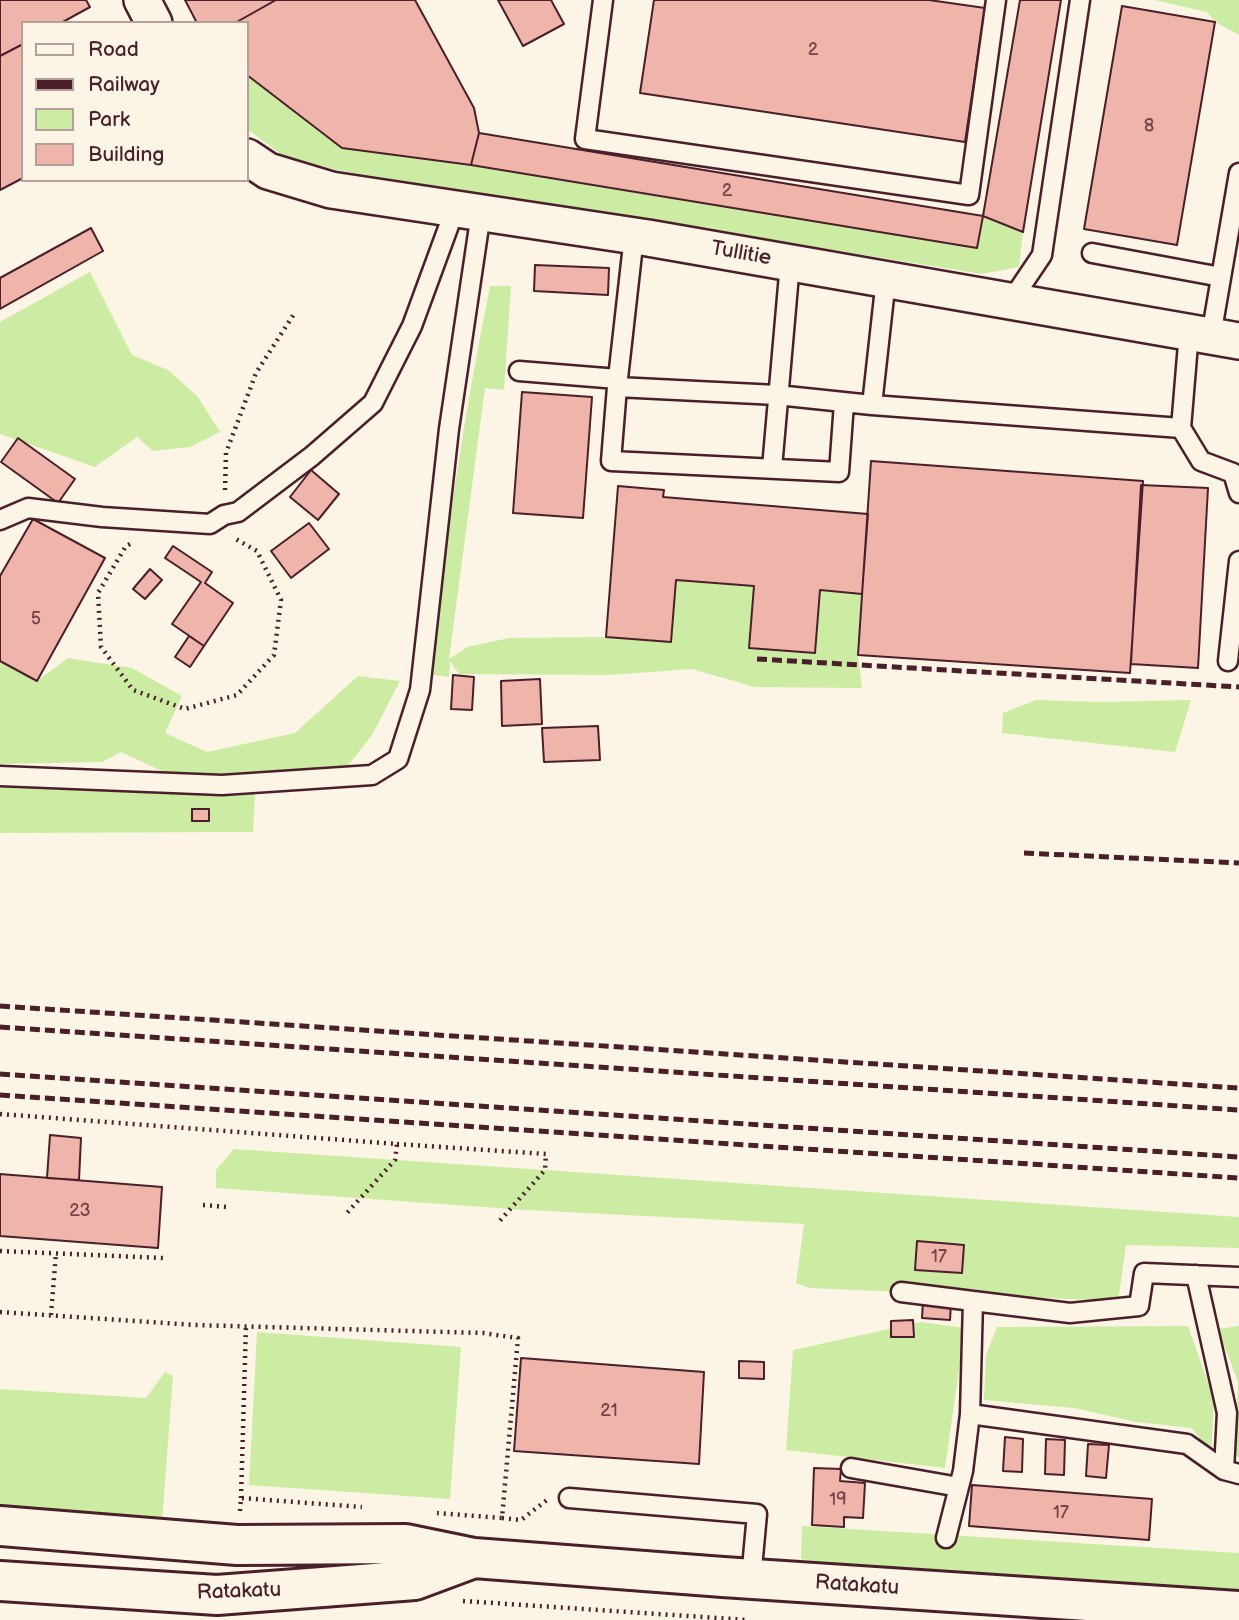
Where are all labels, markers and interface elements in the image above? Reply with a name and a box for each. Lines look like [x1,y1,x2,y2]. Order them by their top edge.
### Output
legend [21,21,248,182]
text: Road [88,37,139,62]
house number: 2 [808,39,818,61]
text: Railway [88,72,160,97]
text: Park [88,107,130,132]
house number: 8 [1144,115,1154,137]
text: Building [88,142,164,167]
house number: 2 [722,180,732,202]
street label: Tullitie [709,236,773,272]
house number: 5 [31,608,41,630]
house number: 23 [69,1200,91,1222]
house number: 17 [931,1246,947,1268]
house number: 21 [600,1400,618,1422]
house number: 19 [829,1489,847,1511]
house number: 17 [1053,1502,1069,1524]
street label: Ratakatu [814,1570,900,1602]
street label: Ratakatu [196,1578,282,1606]

